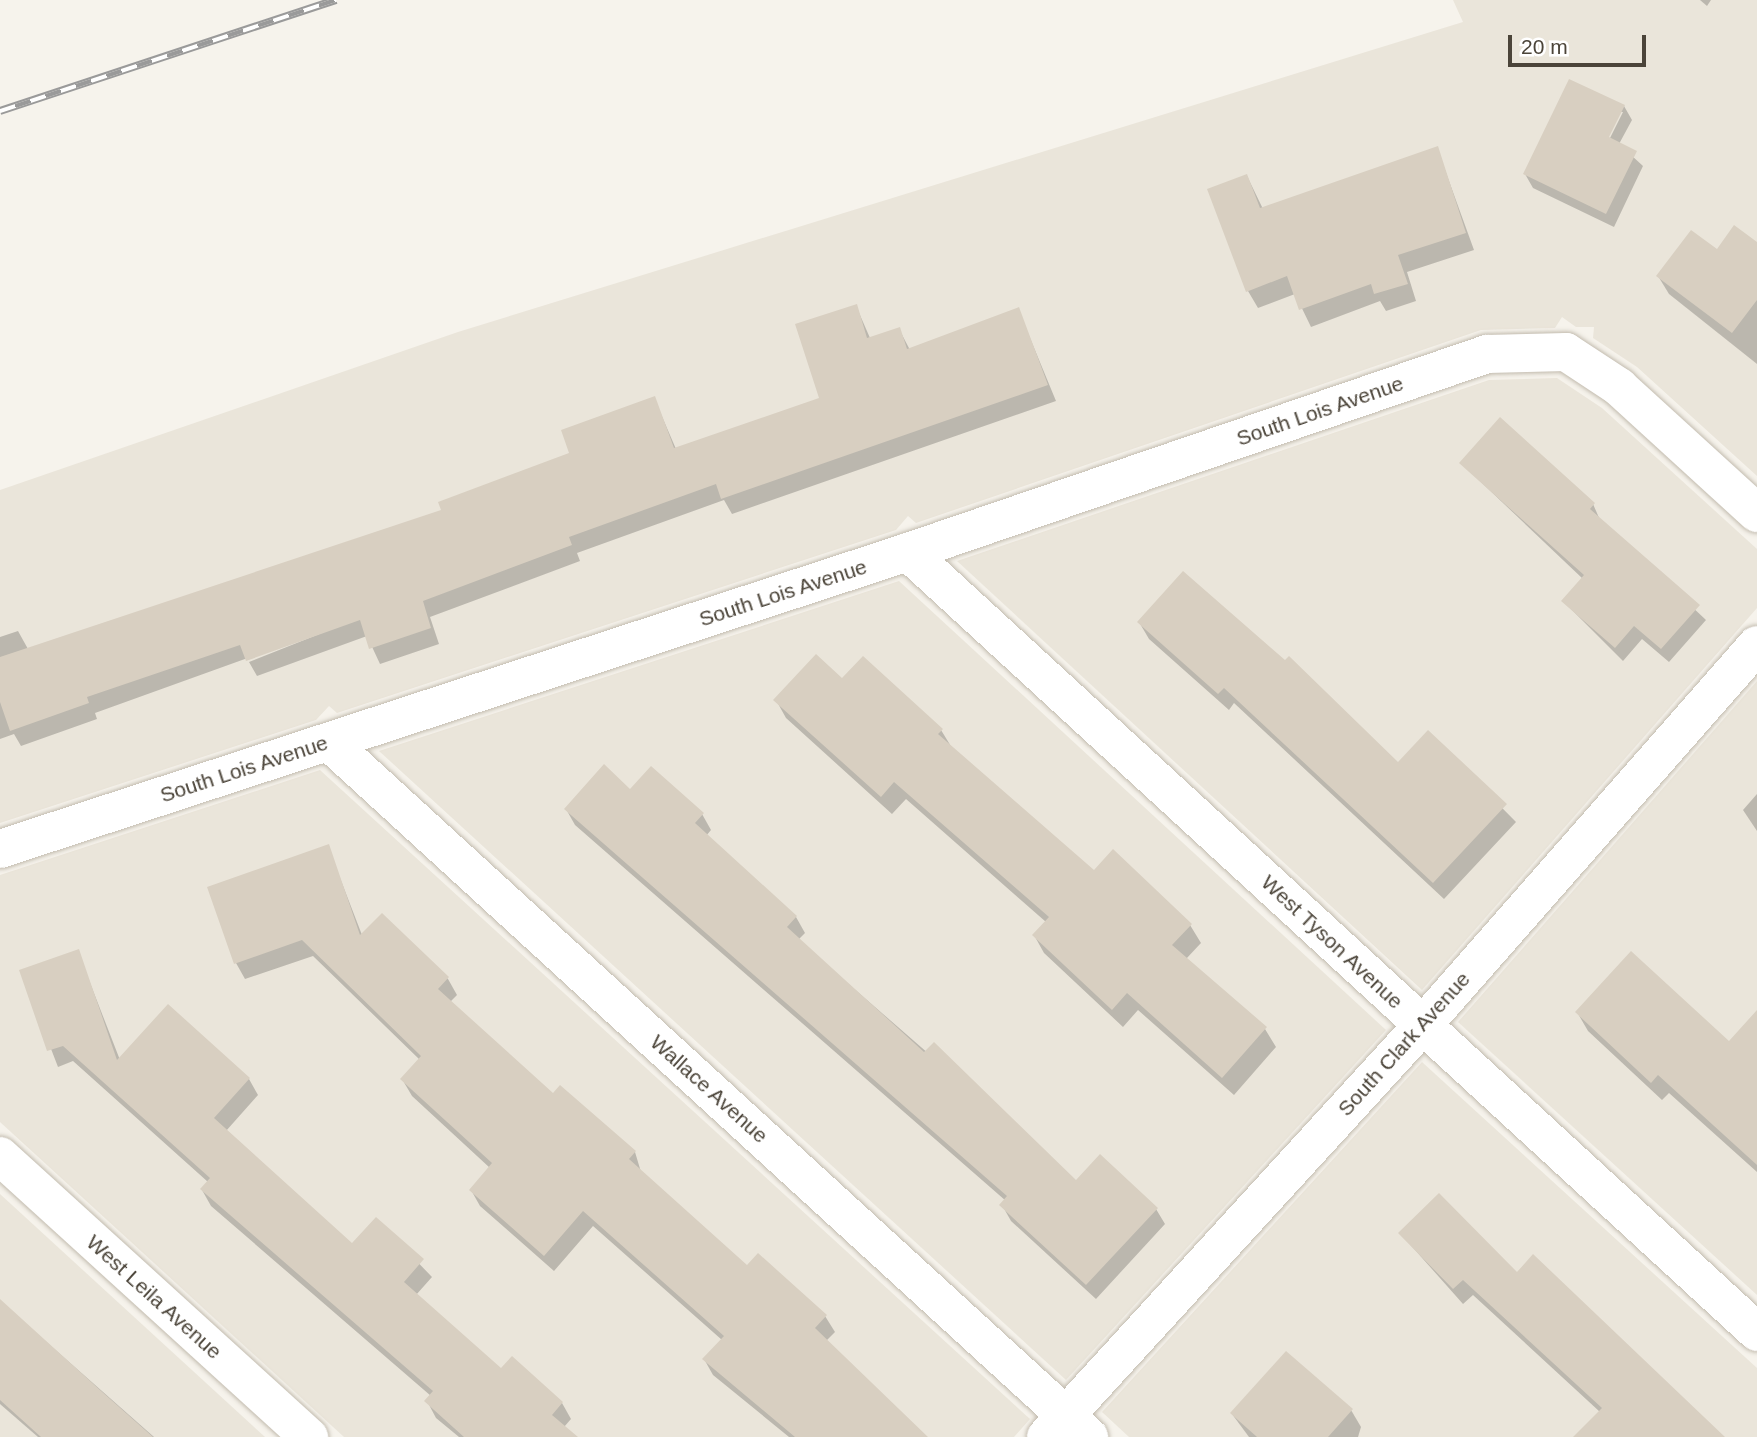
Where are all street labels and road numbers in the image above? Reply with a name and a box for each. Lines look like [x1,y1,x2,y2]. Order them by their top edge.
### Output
street label: South Lois Avenue [1233,370,1407,452]
street label: South Lois Avenue [695,554,871,632]
street label: South Lois Avenue [156,730,332,808]
street label: West Tyson Avenue [1255,869,1409,1015]
street label: South Clark Avenue [1332,966,1476,1122]
street label: Wallace Avenue [645,1029,773,1149]
street label: West Leila Avenue [81,1229,227,1365]

